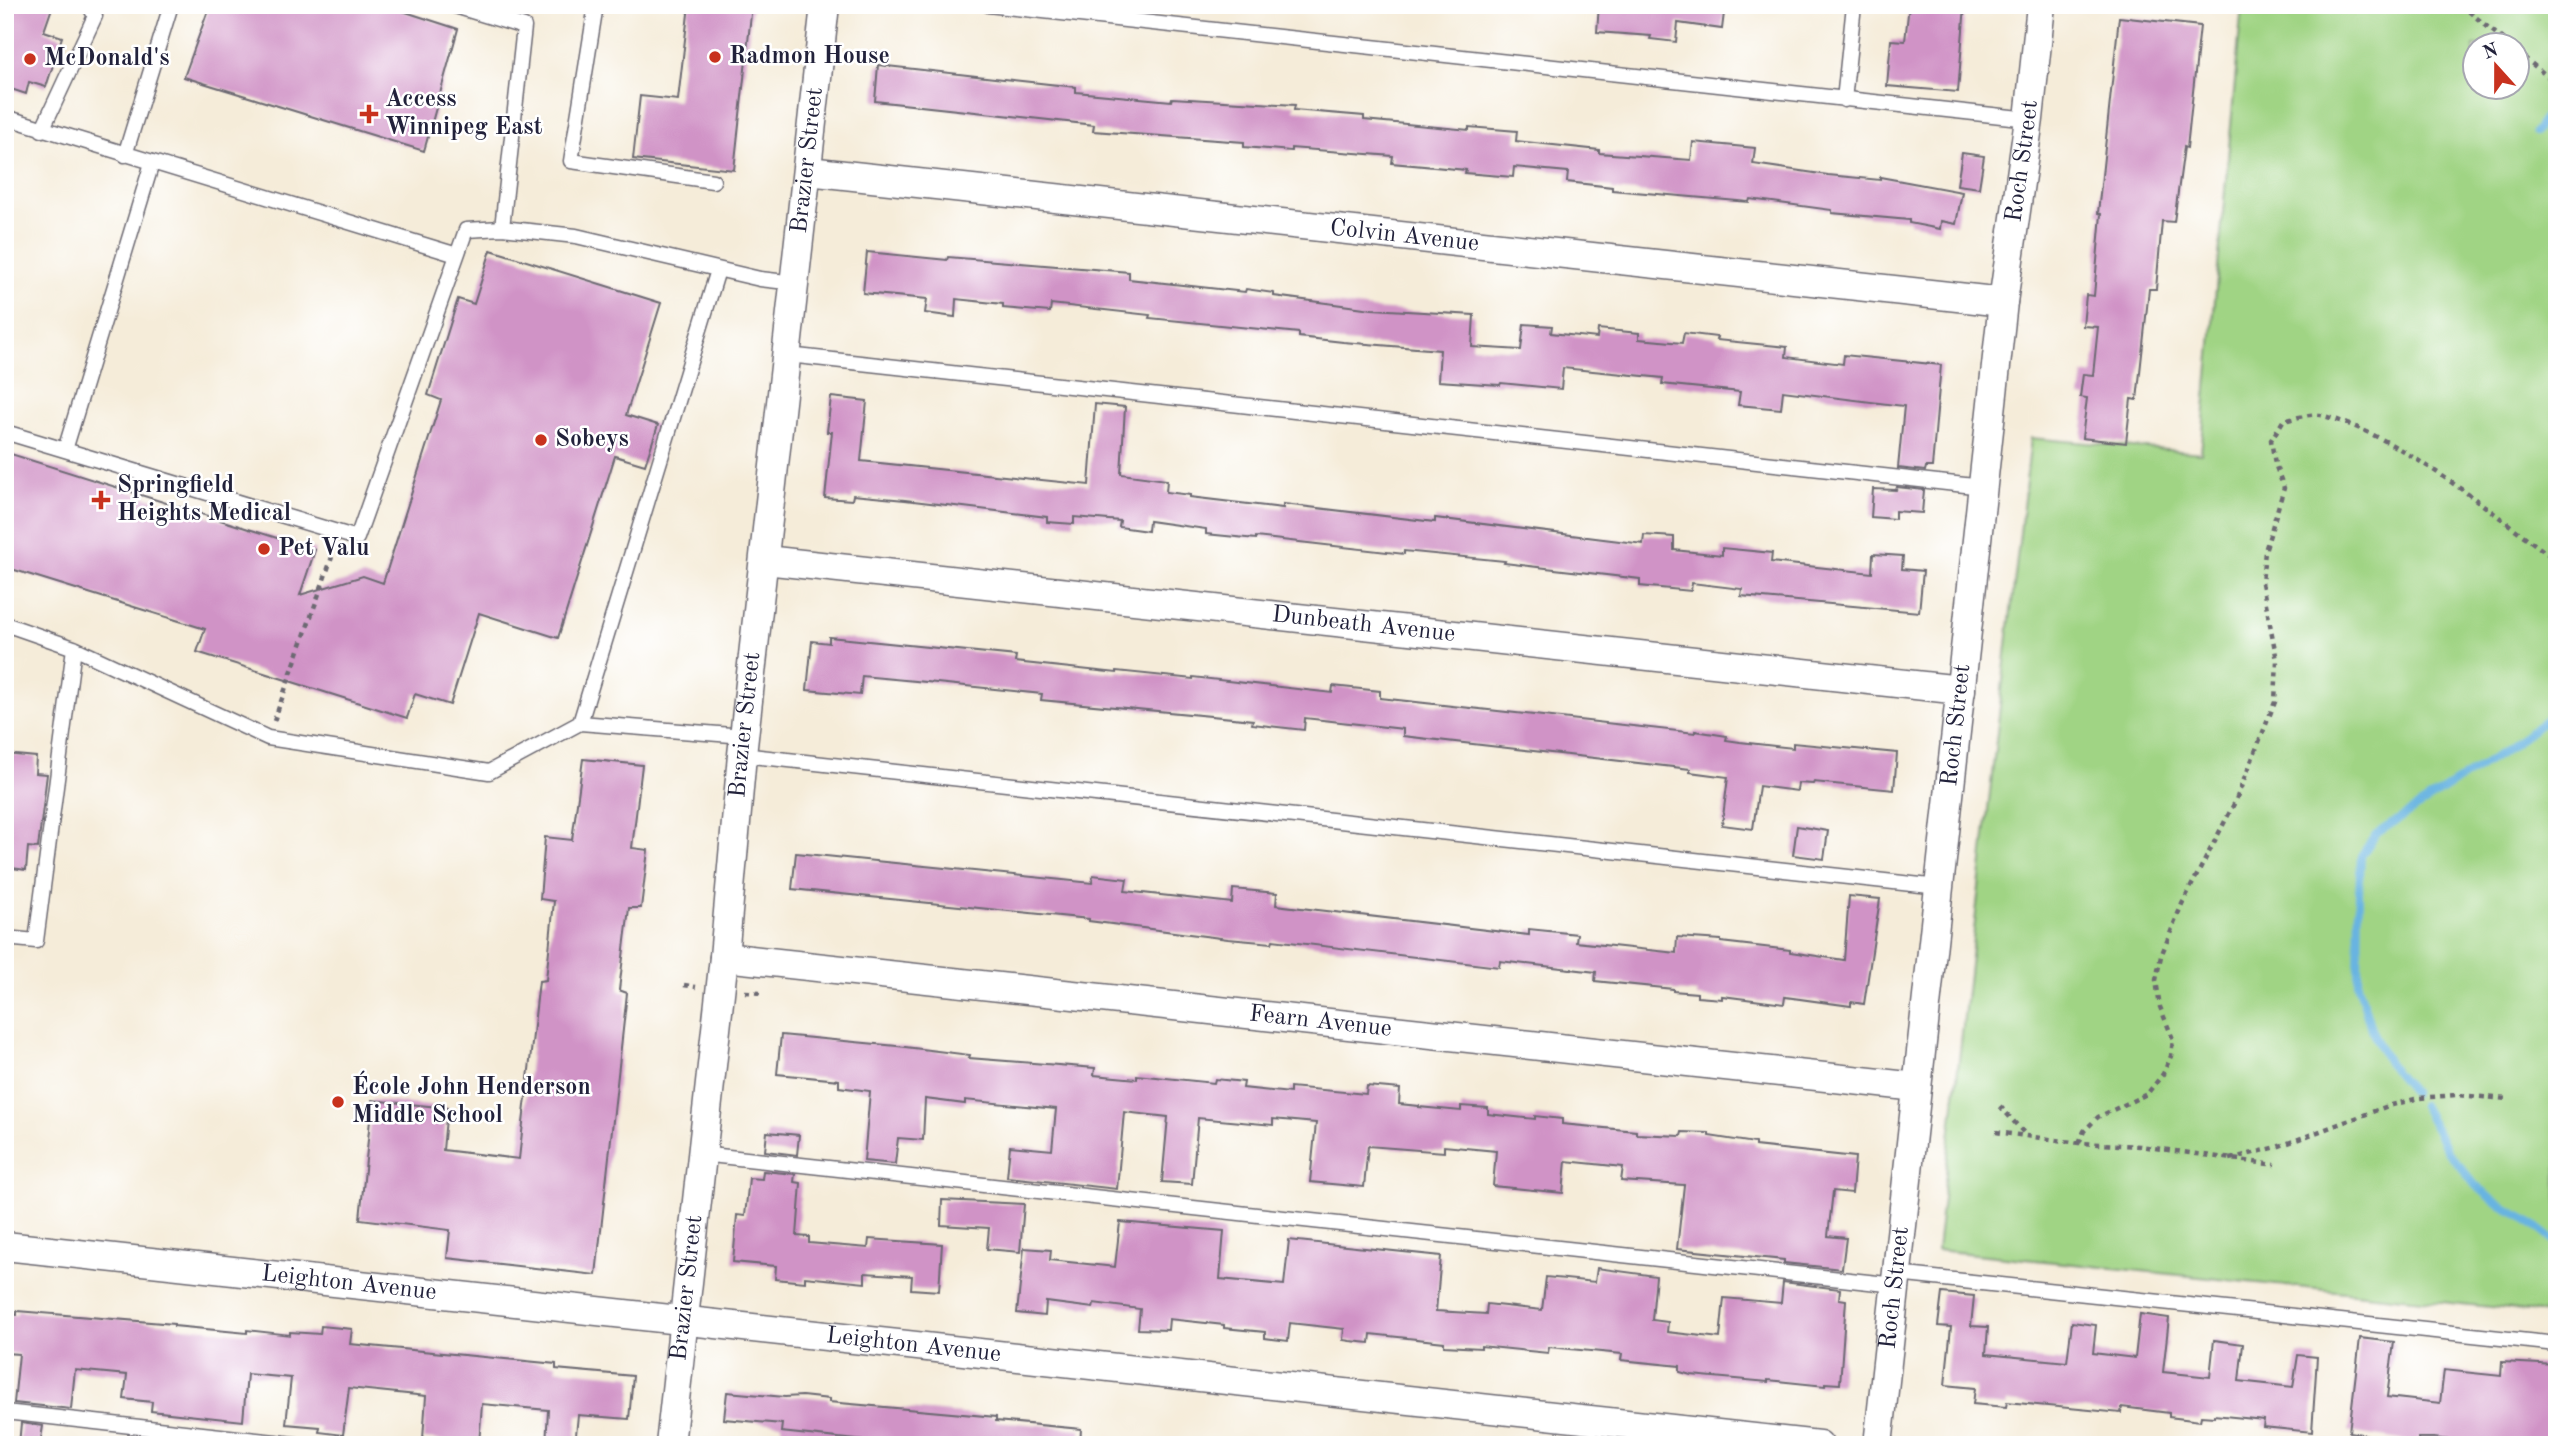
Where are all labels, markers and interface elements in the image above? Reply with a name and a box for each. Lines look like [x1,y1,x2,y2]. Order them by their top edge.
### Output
north arrow [2460,32,2530,102]
text: N [2481,41,2501,64]
place label: Radmon House [729,45,890,69]
place label: McDonald's [44,47,169,71]
marker: Radmon House [707,49,723,65]
marker: McDonald's [22,51,38,67]
street label: Brazier Street [788,86,828,235]
place label: Access Winnipeg East [385,88,543,140]
street label: Roch Street [2002,99,2043,224]
marker: Access Winnipeg East [359,104,379,124]
street label: Colvin Avenue [1329,216,1480,256]
place label: Sobeys [555,428,629,452]
marker: Sobeys [533,432,549,448]
place label: Springfield Heights Medical [117,474,291,526]
marker: Springfield Heights Medical [91,490,111,510]
place label: Pet Valu [278,537,369,561]
marker: Pet Valu [256,541,272,557]
street label: Dunbeath Avenue [1271,603,1456,647]
street label: Brazier Street [726,651,765,799]
street label: Roch Street [1938,663,1975,788]
street label: Fearn Avenue [1248,1002,1393,1042]
place label: École John Henderson Middle School [352,1070,591,1128]
marker: École John Henderson Middle School [330,1094,346,1110]
street label: Brazier Street [667,1214,707,1362]
street label: Roch Street [1877,1225,1914,1350]
street label: Leighton Avenue [260,1262,438,1305]
street label: Leighton Avenue [825,1324,1002,1367]

